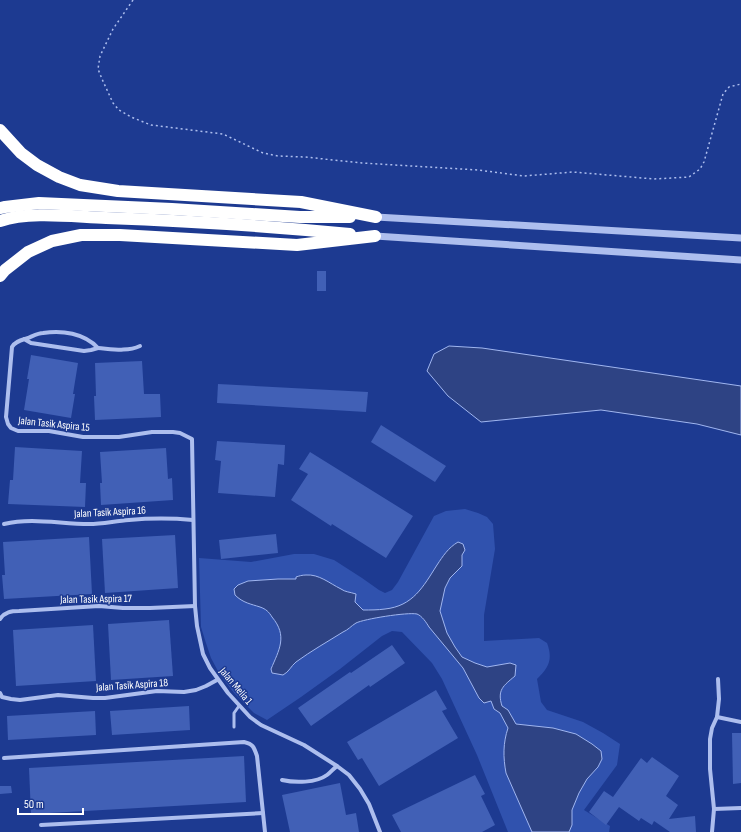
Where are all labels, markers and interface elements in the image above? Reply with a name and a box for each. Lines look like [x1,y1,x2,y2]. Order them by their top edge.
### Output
street label: Jalan Tasik Aspira 15 [17,414,90,434]
street label: Jalan Tasik Aspira 16 [73,504,147,520]
street label: Jalan Tasik Aspira 17 [59,592,133,606]
street label: Jalan Melia 1 [216,664,255,707]
street label: Jalan Tasik Aspira 18 [95,676,169,694]
scale bar [18,790,83,816]
text: 50 m [24,797,44,812]

